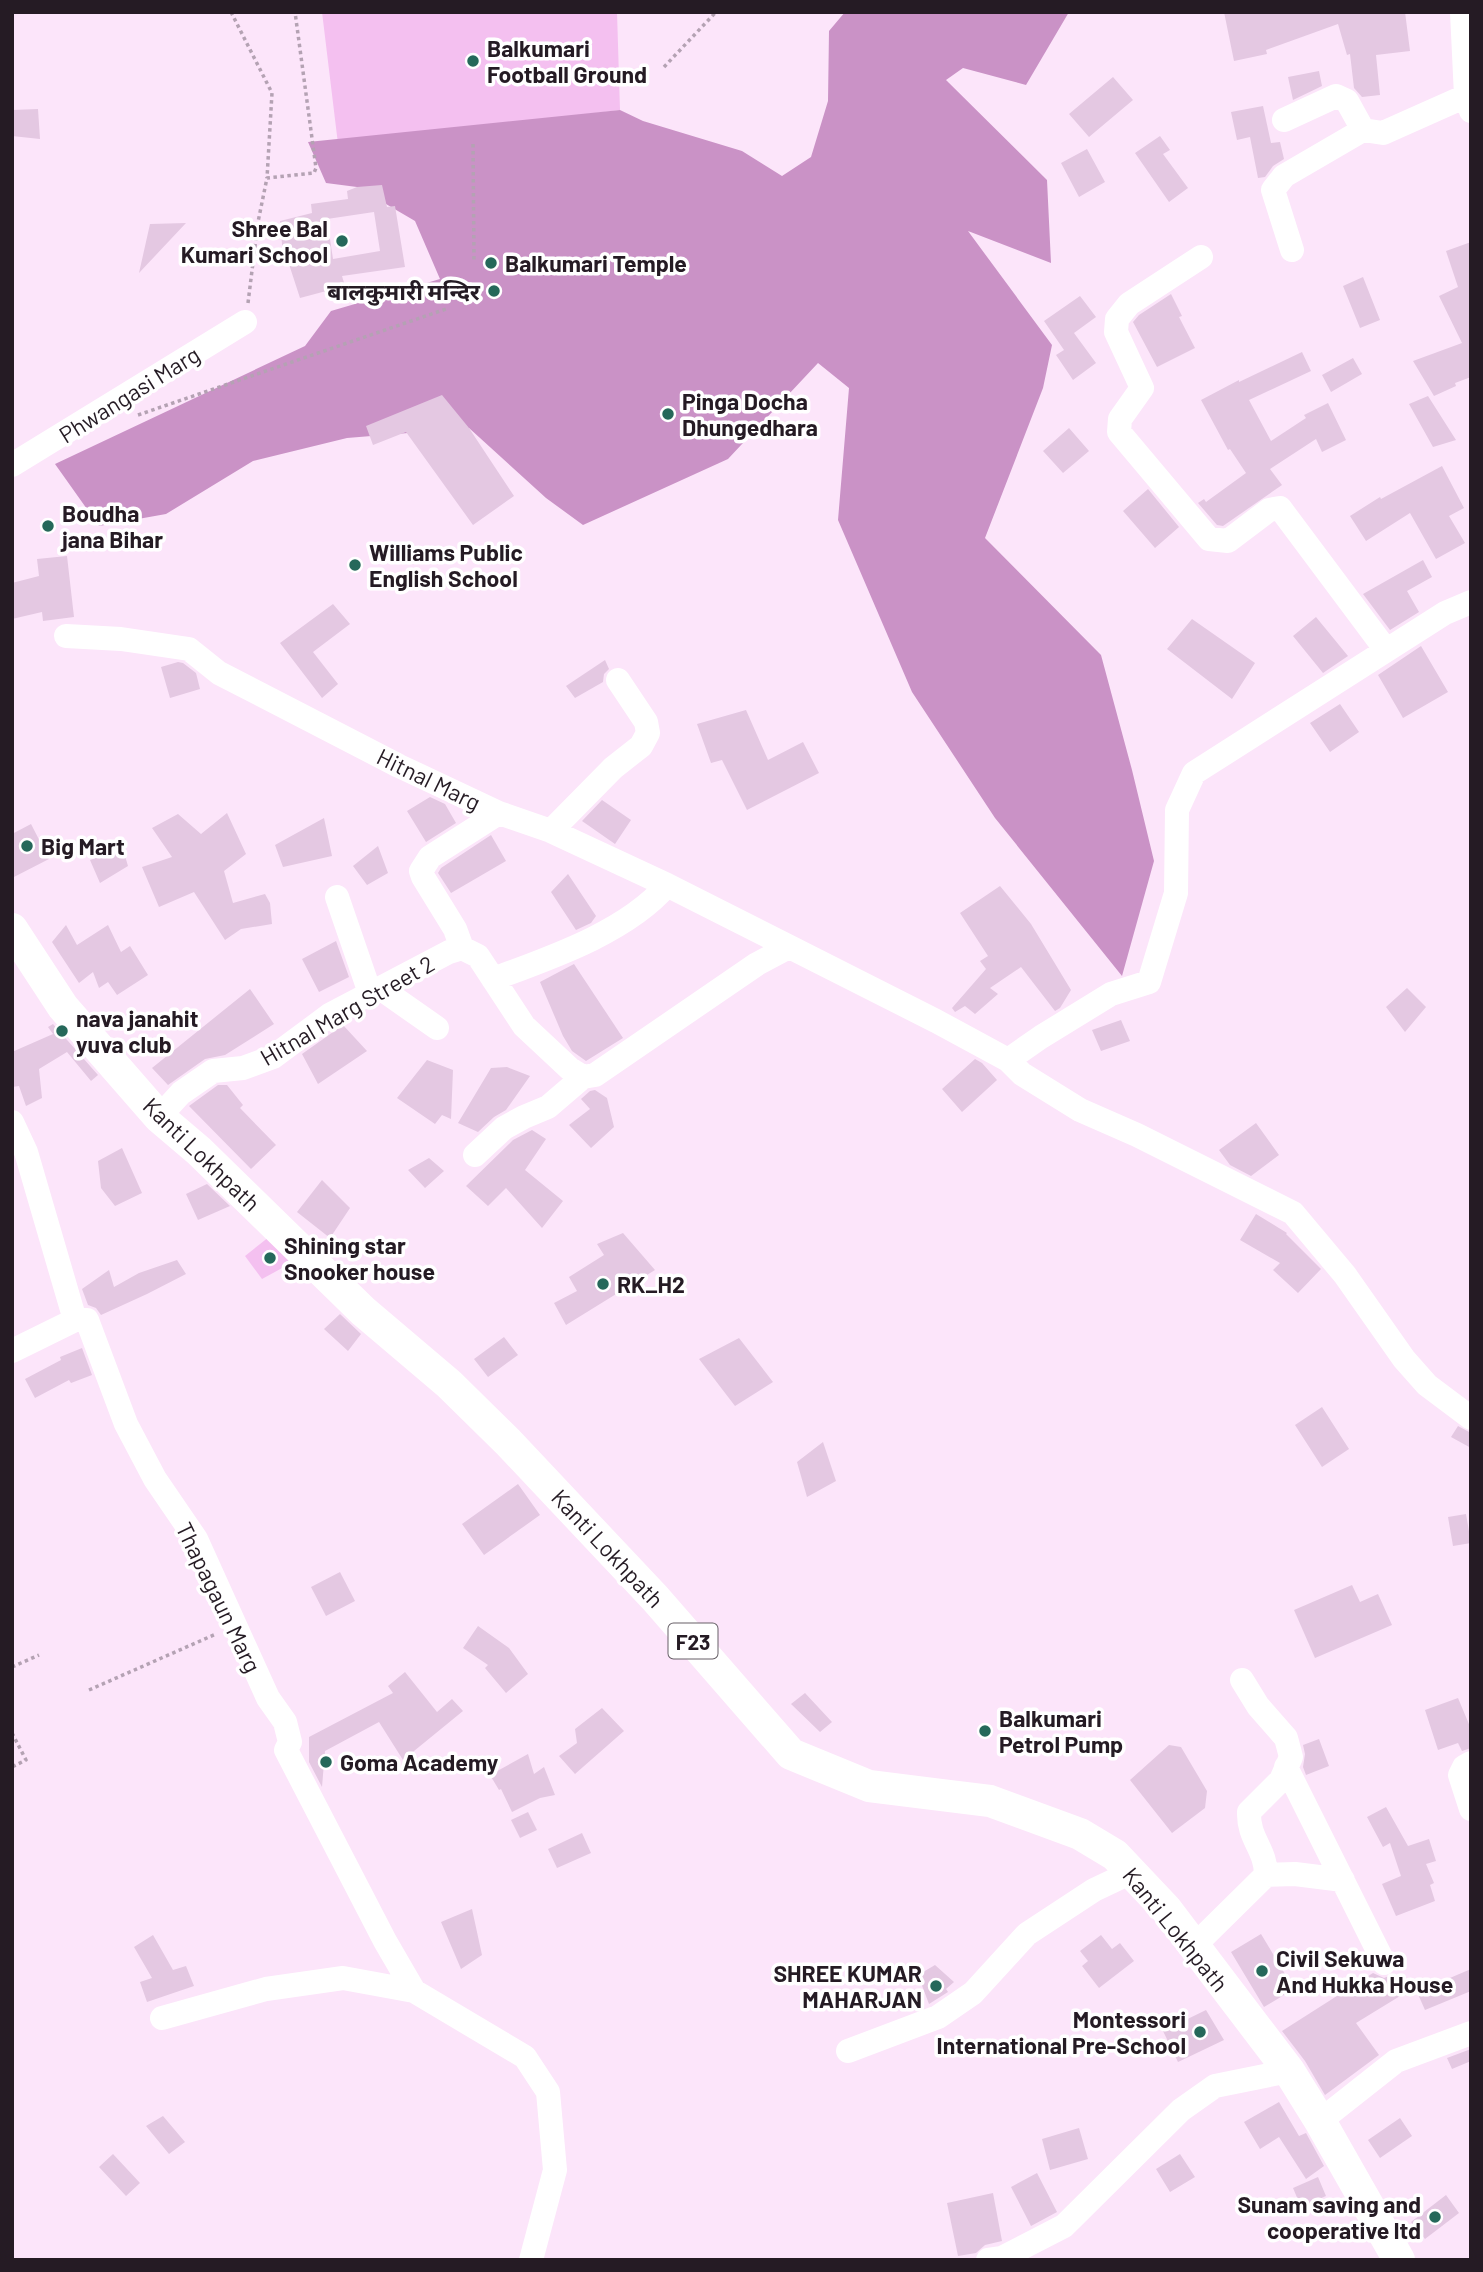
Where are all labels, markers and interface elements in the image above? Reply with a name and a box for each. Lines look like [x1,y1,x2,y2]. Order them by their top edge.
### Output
place label: Balkumari Football Ground [487,34,647,88]
marker: Balkumari Football Ground [465,53,481,69]
place label: Shree Bal Kumari School [181,214,328,268]
marker: Shree Bal Kumari School [334,233,350,249]
place label: Balkumari Temple [505,249,687,277]
marker: Balkumari Temple [483,255,499,271]
place label: बालकुमारी मन्दिर [327,277,481,306]
marker: बालकुमारी मन्दिर [486,283,502,299]
street label: Phwangasi Marg [54,340,204,448]
place label: Pinga Docha Dhungedhara [682,387,818,441]
marker: Pinga Docha Dhungedhara [660,406,676,422]
place label: Boudha jana Bihar [60,499,163,553]
marker: Boudha jana Bihar [40,518,56,534]
place label: Williams Public English School [369,538,523,592]
marker: Williams Public English School [347,557,363,573]
street label: Hitnal Marg [373,742,485,816]
place label: Big Mart [41,832,125,860]
marker: Big Mart [19,838,35,854]
street label: Hitnal Marg Street 2 [255,949,439,1071]
place label: nava janahit yuva club [76,1004,198,1058]
marker: nava janahit yuva club [54,1023,70,1039]
street label: Kanti Lokhpath [138,1091,266,1217]
place label: Shining star Snooker house [284,1231,435,1285]
marker: Shining star Snooker house [262,1250,278,1266]
place label: RK_H2 [617,1270,685,1298]
marker: RK_H2 [595,1276,611,1292]
street label: Kanti Lokhpath [546,1483,670,1613]
street label: Thapagaun Marg [171,1517,267,1677]
road number: F23 [668,1624,718,1658]
place label: Balkumari Petrol Pump [999,1704,1123,1758]
marker: Balkumari Petrol Pump [977,1723,993,1739]
place label: Goma Academy [340,1748,499,1776]
marker: Goma Academy [318,1754,334,1770]
street label: Kanti Lokhpath [1117,1861,1235,1997]
place label: Civil Sekuwa And Hukka House [1276,1944,1453,1998]
place label: SHREE KUMAR MAHARJAN [773,1959,922,2013]
marker: Civil Sekuwa And Hukka House [1254,1963,1270,1979]
marker: SHREE KUMAR MAHARJAN [928,1978,944,1994]
place label: Montessori International Pre-School [937,2005,1186,2059]
marker: Montessori International Pre-School [1192,2024,1208,2040]
place label: Sunam saving and cooperative ltd [1237,2190,1421,2244]
marker: Sunam saving and cooperative ltd [1427,2209,1443,2225]

